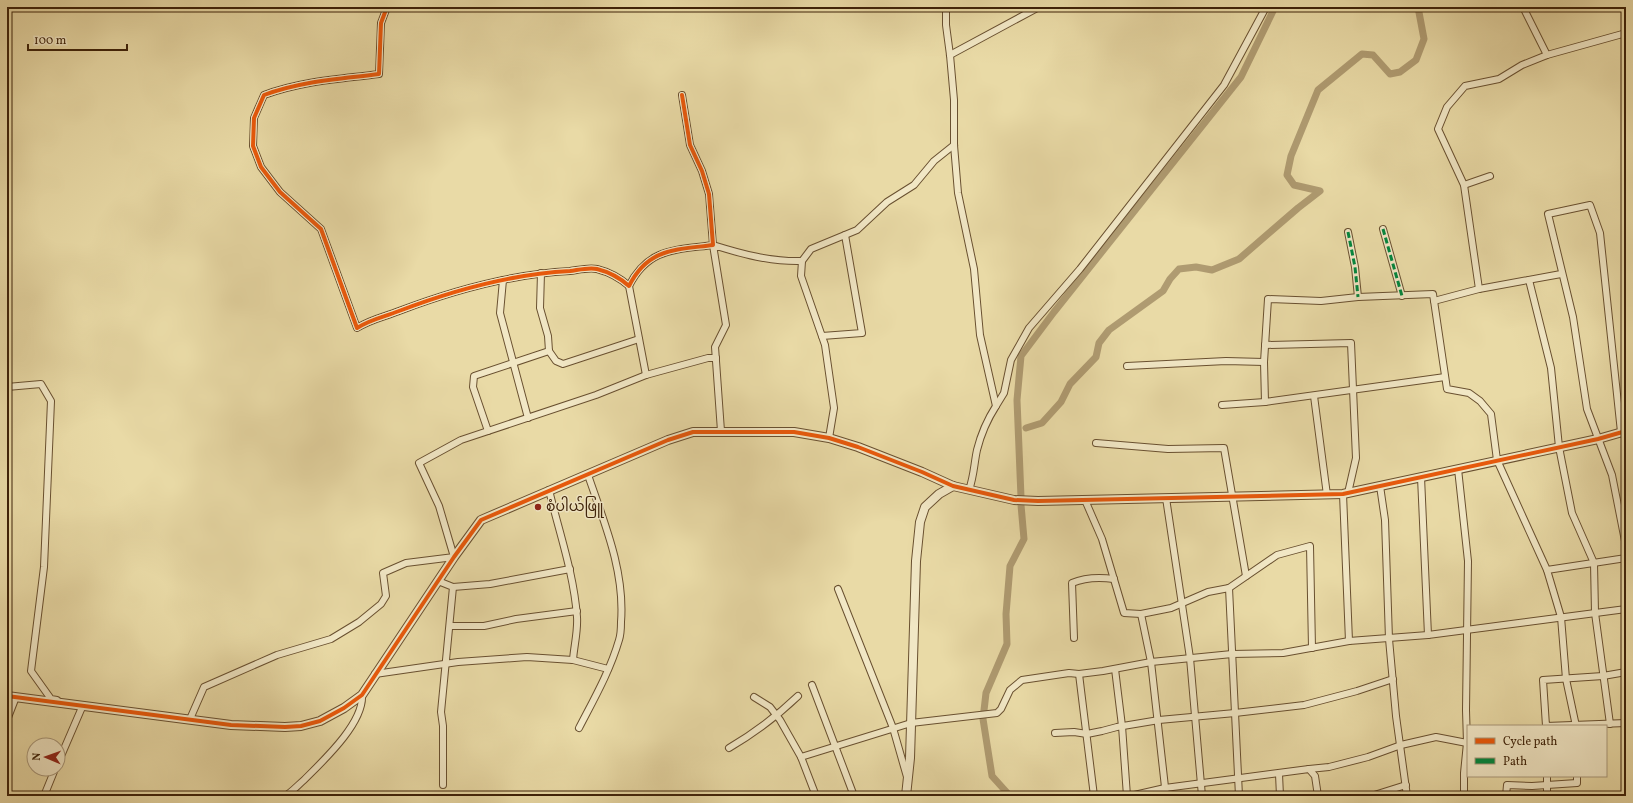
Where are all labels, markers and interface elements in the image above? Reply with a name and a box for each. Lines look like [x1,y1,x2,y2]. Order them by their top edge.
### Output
scale bar [28,26,127,52]
text: 100 m [34,33,67,49]
place label: စံပါယ်ဖြူ [546,496,604,518]
marker: စံပါယ်ဖြူ [533,502,543,512]
legend [1467,725,1607,777]
text: Cycle path [1503,734,1558,750]
north arrow [26,737,66,777]
text: N [30,752,45,761]
text: Path [1503,754,1527,770]

